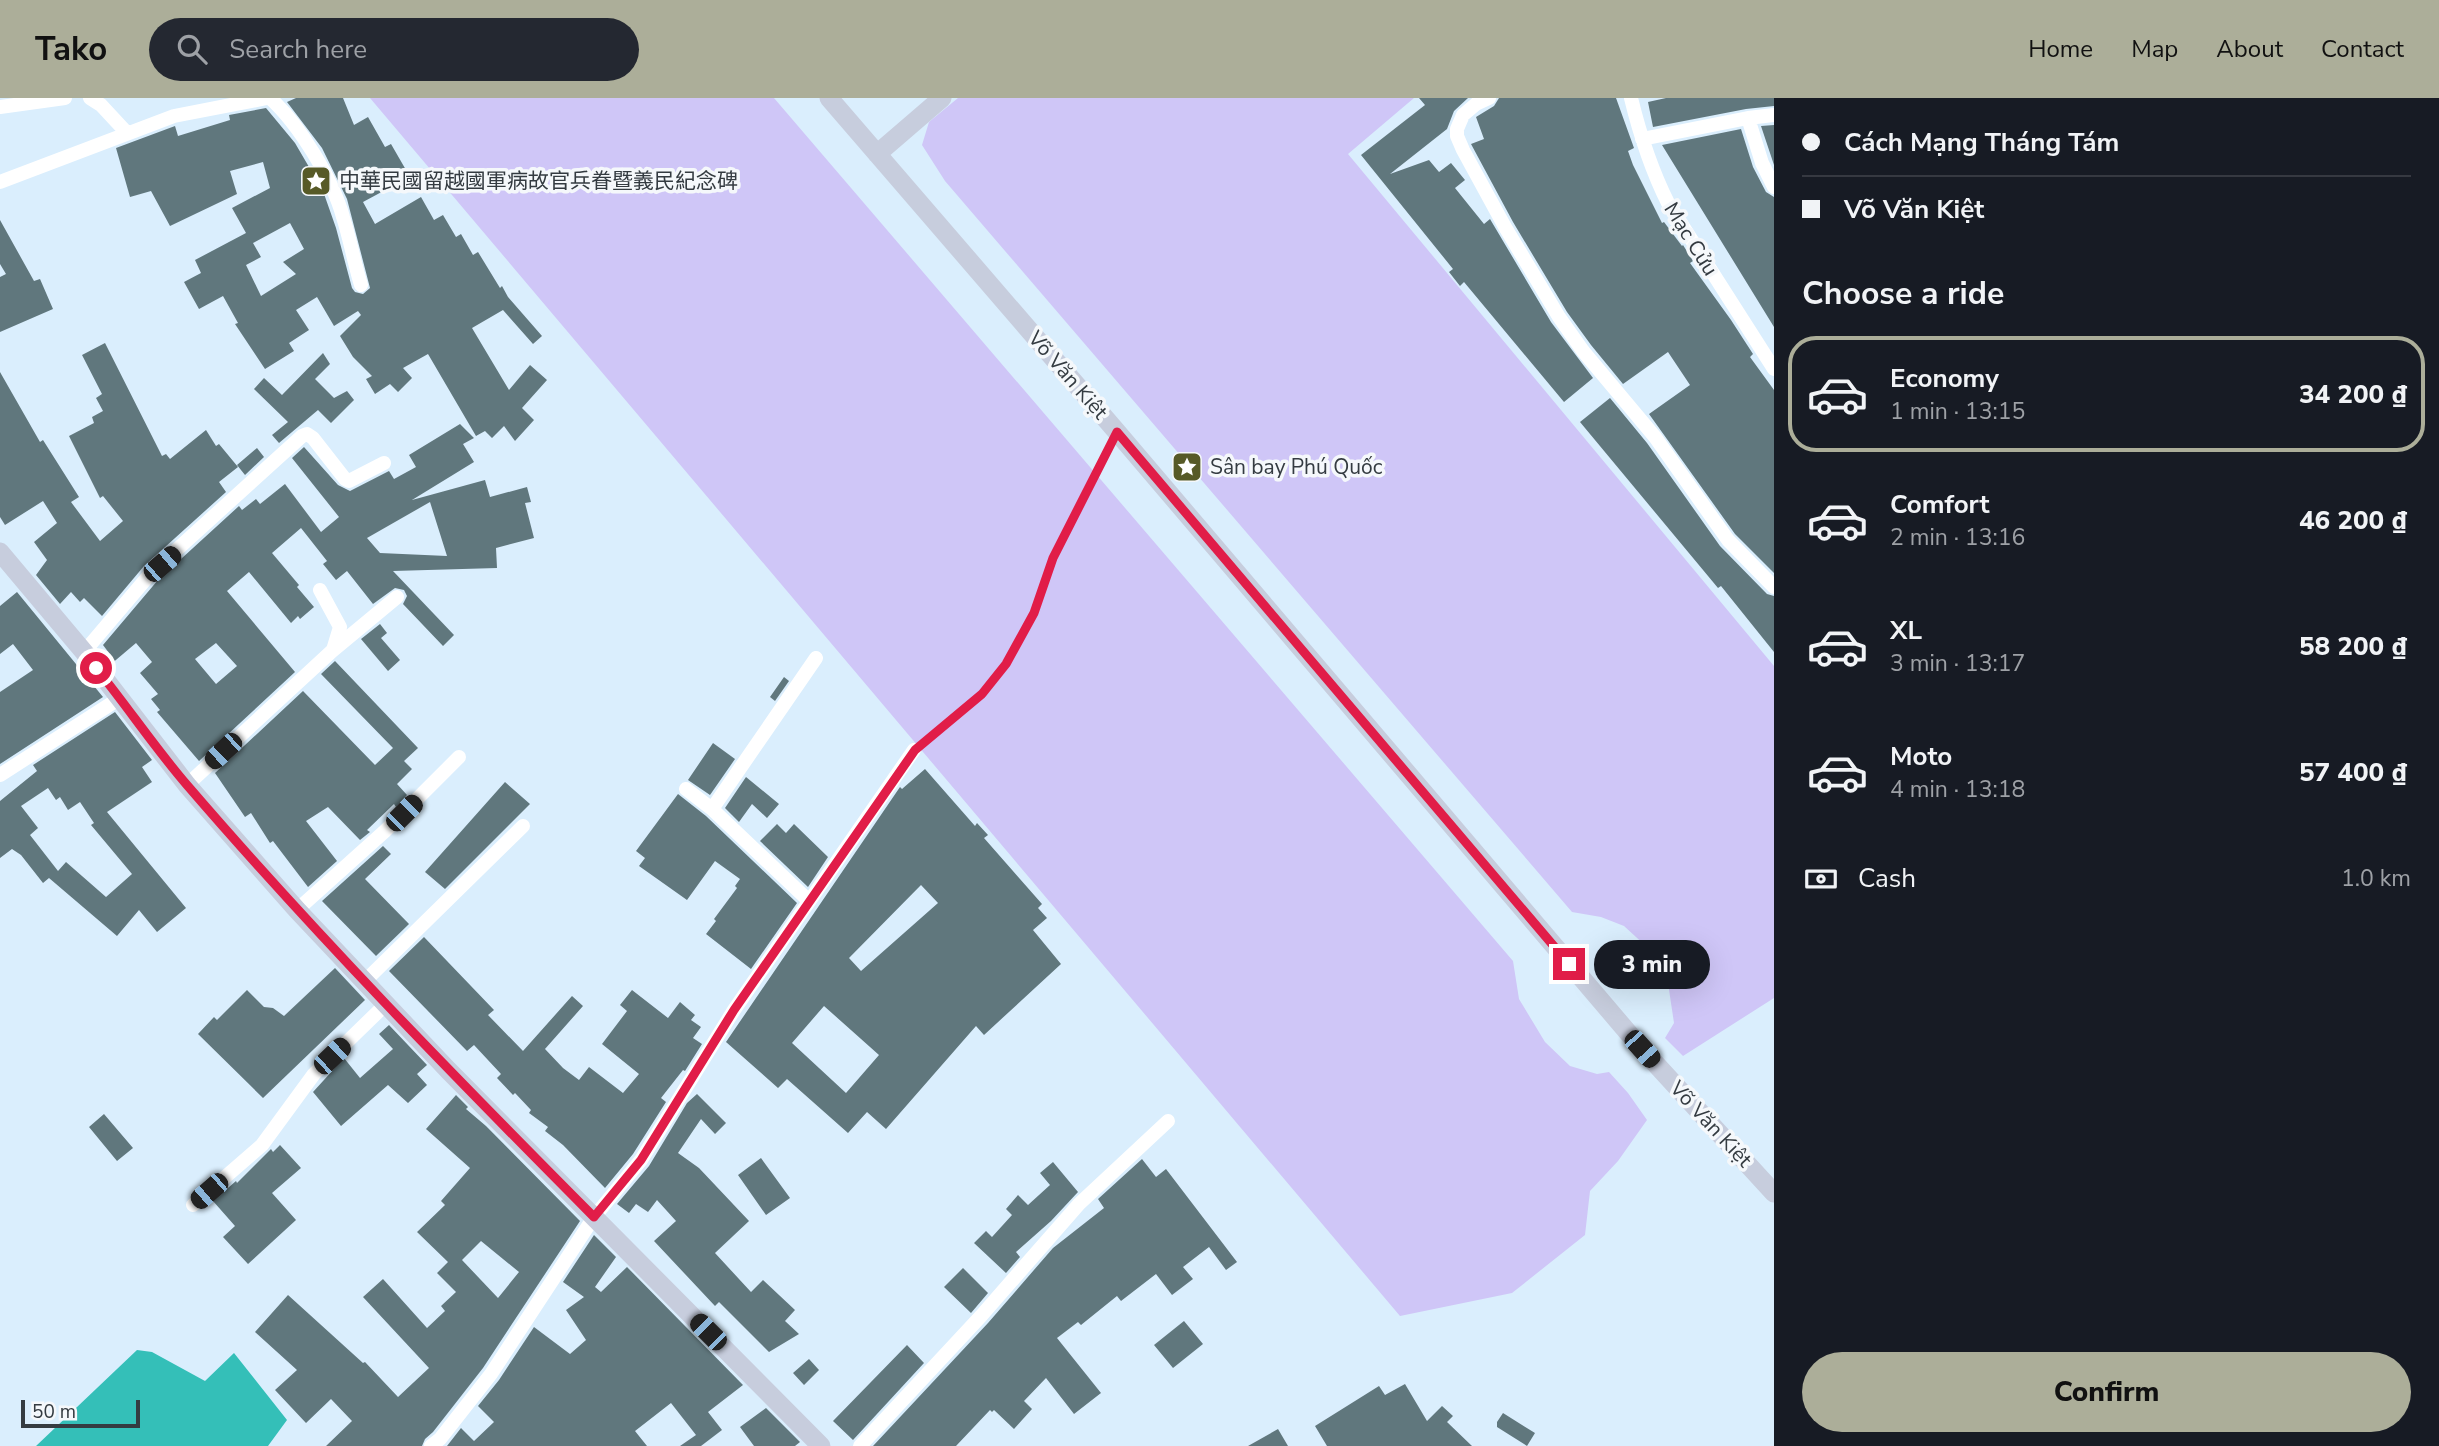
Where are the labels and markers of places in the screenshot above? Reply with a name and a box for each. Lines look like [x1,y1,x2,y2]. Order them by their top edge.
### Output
place icon: 中華民國留越國軍病故官兵眷暨義民紀念碑 [299,164,333,198]
place label: 中華民國留越國軍病故官兵眷暨義民紀念碑 [339,167,738,195]
place icon: Sân bay Phú Quốc [1170,450,1204,484]
place label: Sân bay Phú Quốc [1210,453,1383,481]

